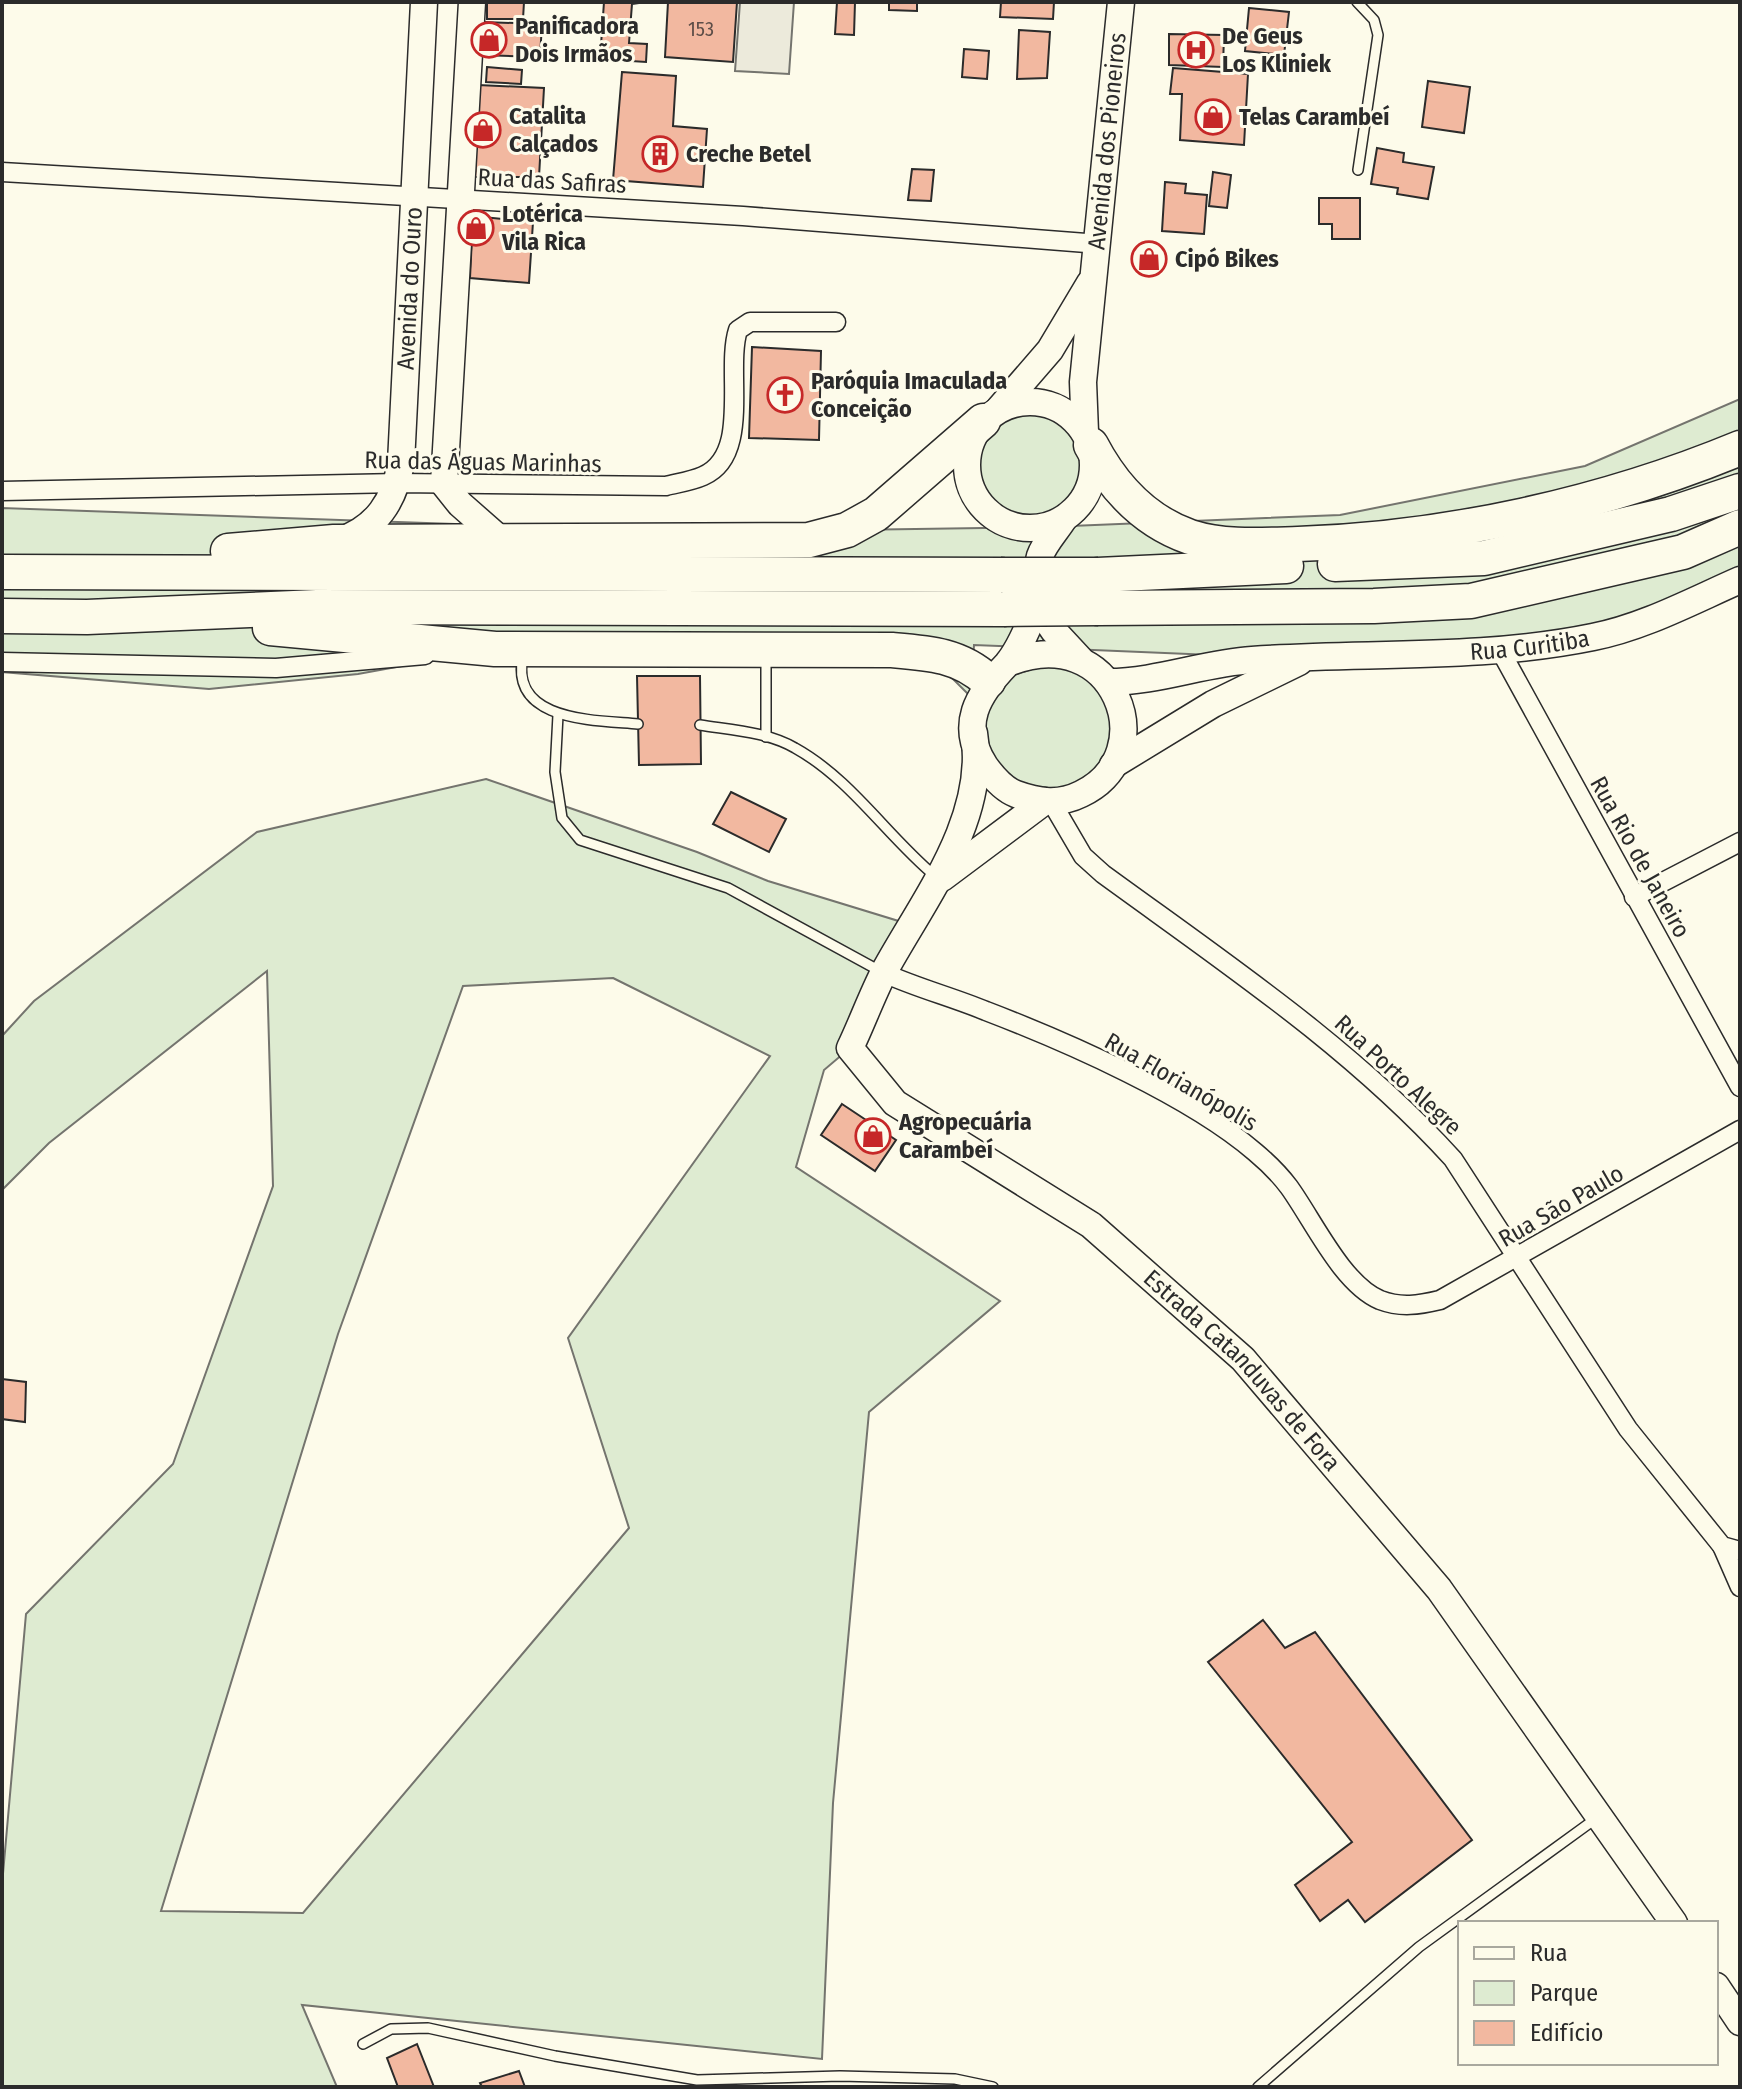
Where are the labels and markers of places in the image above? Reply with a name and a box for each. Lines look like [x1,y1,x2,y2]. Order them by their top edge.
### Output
place label: Panificadora Dois Irmãos [515,12,639,68]
shop icon: Panificadora Dois Irmãos [470,21,508,59]
place label: De Geus Los Kliniek [1222,22,1332,78]
hospital icon: De Geus Los Kliniek [1177,31,1215,69]
shop icon: Telas Carambeí [1194,98,1232,136]
place label: Catalita Calçados [509,102,599,158]
place label: Telas Carambeí [1239,103,1390,131]
shop icon: Catalita Calçados [464,111,502,149]
building icon: Creche Betel [641,135,679,173]
place label: Creche Betel [686,140,812,168]
place label: Lotérica Vila Rica [501,200,586,256]
shop icon: Lotérica Vila Rica [457,209,495,247]
shop icon: Cipó Bikes [1130,240,1168,278]
place label: Cipó Bikes [1175,245,1279,273]
place label: Paróquia Imaculada Conceição [811,367,1007,423]
church icon: Paróquia Imaculada Conceição [766,376,804,414]
place label: Agropecuária Carambeí [898,1108,1032,1164]
shop icon: Agropecuária Carambeí [854,1117,892,1155]

